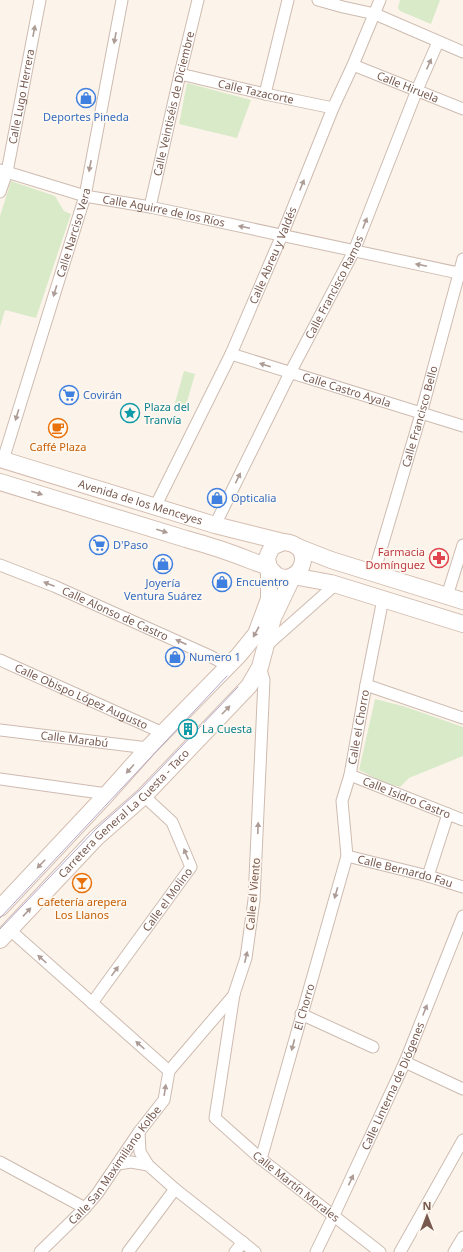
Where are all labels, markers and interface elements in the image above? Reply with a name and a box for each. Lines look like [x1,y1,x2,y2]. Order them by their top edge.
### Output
one-way arrow [32,25,38,37]
street label: Calle Veintiséis de Diciembre [149,30,197,177]
one-way arrow [111,32,117,44]
street label: Calle Lugo Herrera [5,48,37,145]
one-way arrow [426,57,432,69]
street label: Calle Hiruela [375,67,441,106]
street label: Calle Tazacorte [217,75,295,107]
shop icon: Deportes Pineda [75,87,97,109]
place label: Deportes Pineda [43,109,129,124]
one-way arrow [87,160,93,172]
one-way arrow [299,179,305,191]
street label: Calle Narciso Vera [52,187,93,279]
street label: Calle Aguirre de los Ríos [101,191,226,230]
street label: Calle Abreu y Valdés [245,204,300,306]
one-way arrow [362,217,368,229]
one-way arrow [238,223,250,229]
street label: Calle Francisco Ramos [301,233,366,341]
one-way arrow [415,262,427,268]
one-way arrow [52,285,58,297]
one-way arrow [259,362,271,368]
street label: Calle Francisco Bello [398,364,441,469]
street label: Calle Castro Ayala [301,369,393,410]
supermarket icon: Covirán [58,384,80,406]
place label: Covirán [83,387,122,402]
place label: Plaza del Tranvía [144,399,190,427]
place icon: Plaza del Tranvía [119,402,141,424]
one-way arrow [14,410,20,422]
cafe icon: Caffé Plaza [47,417,69,439]
place label: Caffé Plaza [30,439,86,454]
one-way arrow [235,472,241,483]
street label: Avenida de los Menceyes [77,476,205,528]
shop icon: Opticalia [206,487,228,509]
one-way arrow [32,490,44,496]
place label: Opticalia [231,490,276,505]
one-way arrow [156,528,168,534]
supermarket icon: D'Paso [88,534,110,556]
place label: D'Paso [113,537,149,552]
place label: Farmacia Domínguez [366,544,425,572]
pharmacy icon: Farmacia Domínguez [428,547,450,569]
shop icon: Joyería Ventura Suárez [152,553,174,575]
shop icon: Encuentro [211,571,233,593]
place label: Encuentro [236,574,289,589]
place label: Joyería Ventura Suárez [124,575,202,603]
one-way arrow [42,581,54,587]
street label: Calle Alonso de Castro [60,583,171,644]
one-way arrow [252,626,259,638]
one-way arrow [174,639,186,645]
shop icon: Numero 1 [164,646,186,668]
place label: Numero 1 [189,649,241,664]
street label: Calle Obispo López Augusto [12,660,151,732]
street label: Calle el Chorro [344,688,372,766]
one-way arrow [221,705,231,715]
building icon: La Cuesta [177,718,199,740]
place label: La Cuesta [202,721,252,736]
street label: Calle Marabú [40,727,109,750]
street label: Carretera General La Cuesta - Taco [54,745,192,881]
one-way arrow [125,764,135,774]
street label: Calle Isidro Castro [361,773,454,822]
one-way arrow [254,822,261,834]
one-way arrow [182,847,188,859]
street label: Calle Bernardo Fau [356,851,455,890]
street label: Calle el Viento [242,857,263,931]
one-way arrow [37,859,46,869]
street label: Calle el Molino [139,864,195,934]
bar icon: Cafetería arepera Los Llanos [71,872,93,894]
one-way arrow [333,887,339,899]
place label: Cafetería arepera Los Llanos [37,894,127,922]
one-way arrow [22,907,31,917]
one-way arrow [243,951,249,963]
one-way arrow [37,954,48,963]
one-way arrow [111,966,119,977]
street label: El Chorro [290,981,317,1032]
one-way arrow [423,1003,429,1015]
street label: Calle Linterna de Diógenes [357,1020,427,1152]
one-way arrow [290,1039,296,1051]
one-way arrow [134,1041,145,1050]
one-way arrow [163,1084,169,1096]
street label: Calle San Maximiliano Kolbe [65,1102,164,1227]
street label: Calle Martín Morales [250,1147,343,1225]
one-way arrow [348,1173,354,1185]
north arrow [407,1196,447,1236]
text: N [423,1198,431,1213]

